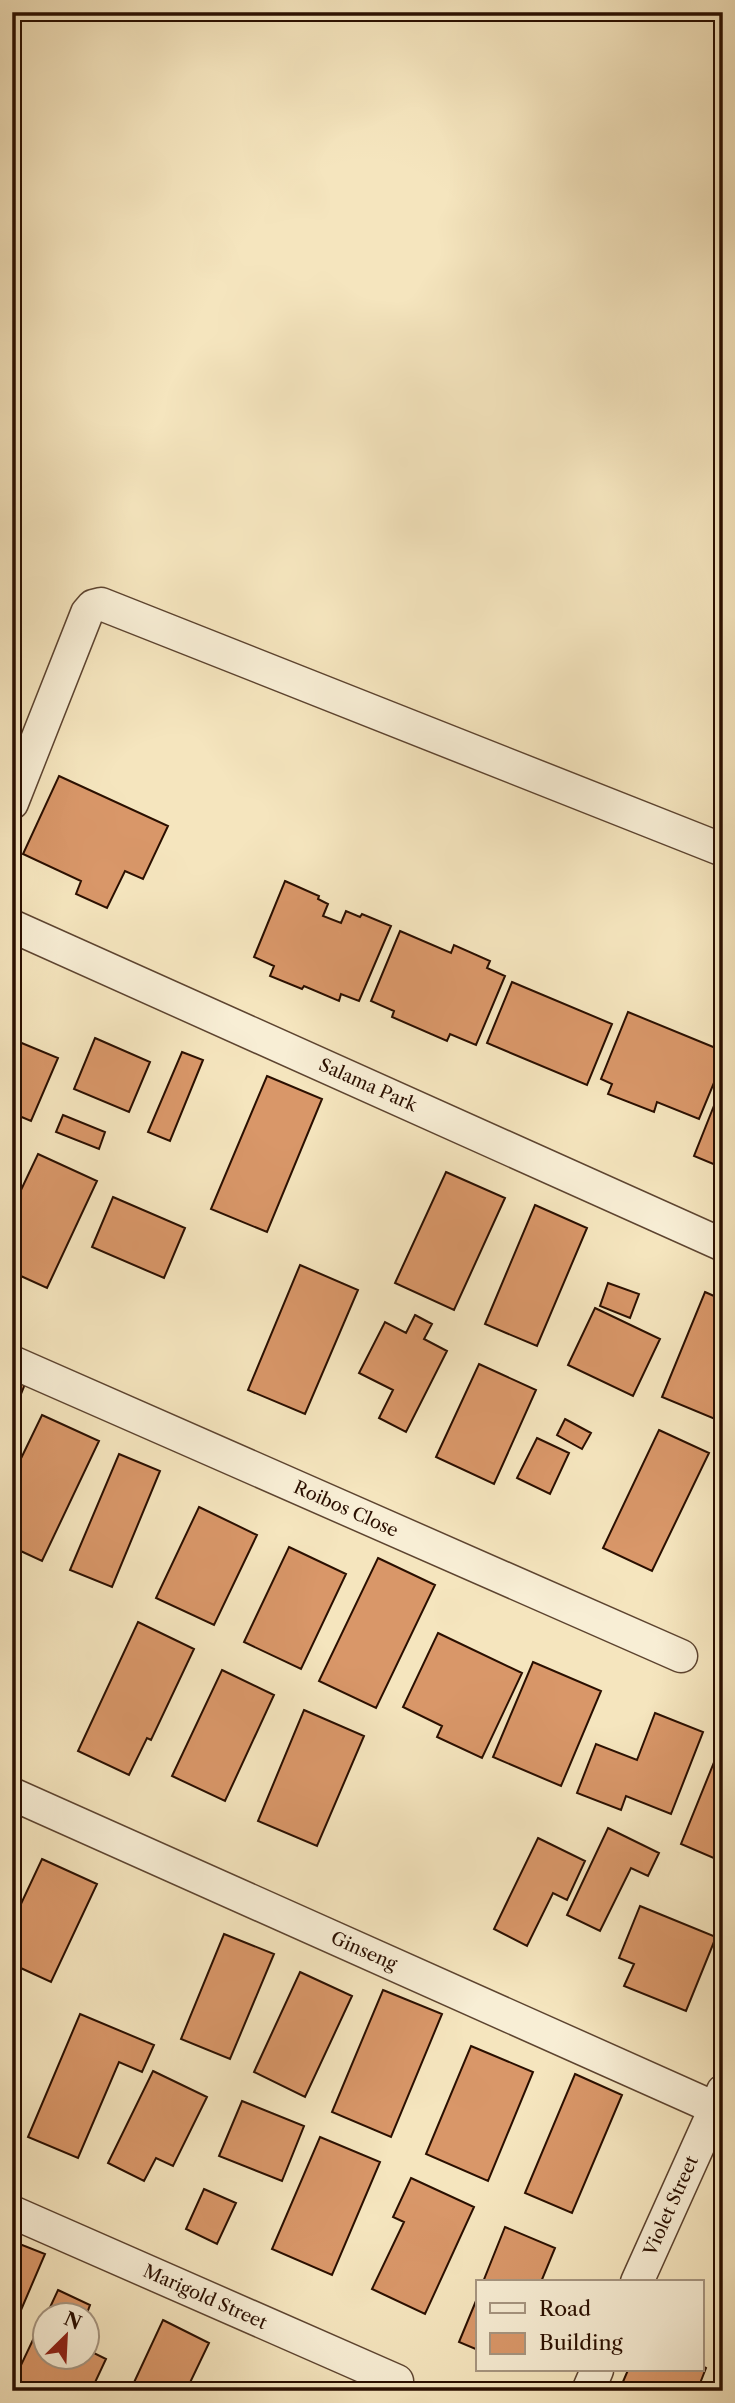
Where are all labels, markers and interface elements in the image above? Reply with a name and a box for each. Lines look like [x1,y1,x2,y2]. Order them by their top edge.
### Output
street label: Salama Park [316,1054,422,1117]
street label: Roibos Close [290,1476,402,1542]
street label: Ginseng [328,1927,401,1975]
street label: Violet Street [639,2152,703,2260]
street label: Marigold Street [140,2260,271,2334]
legend [476,2280,704,2372]
text: Road [539,2296,591,2321]
north arrow [32,2302,102,2372]
text: N [60,2307,85,2335]
text: Building [539,2330,624,2355]

